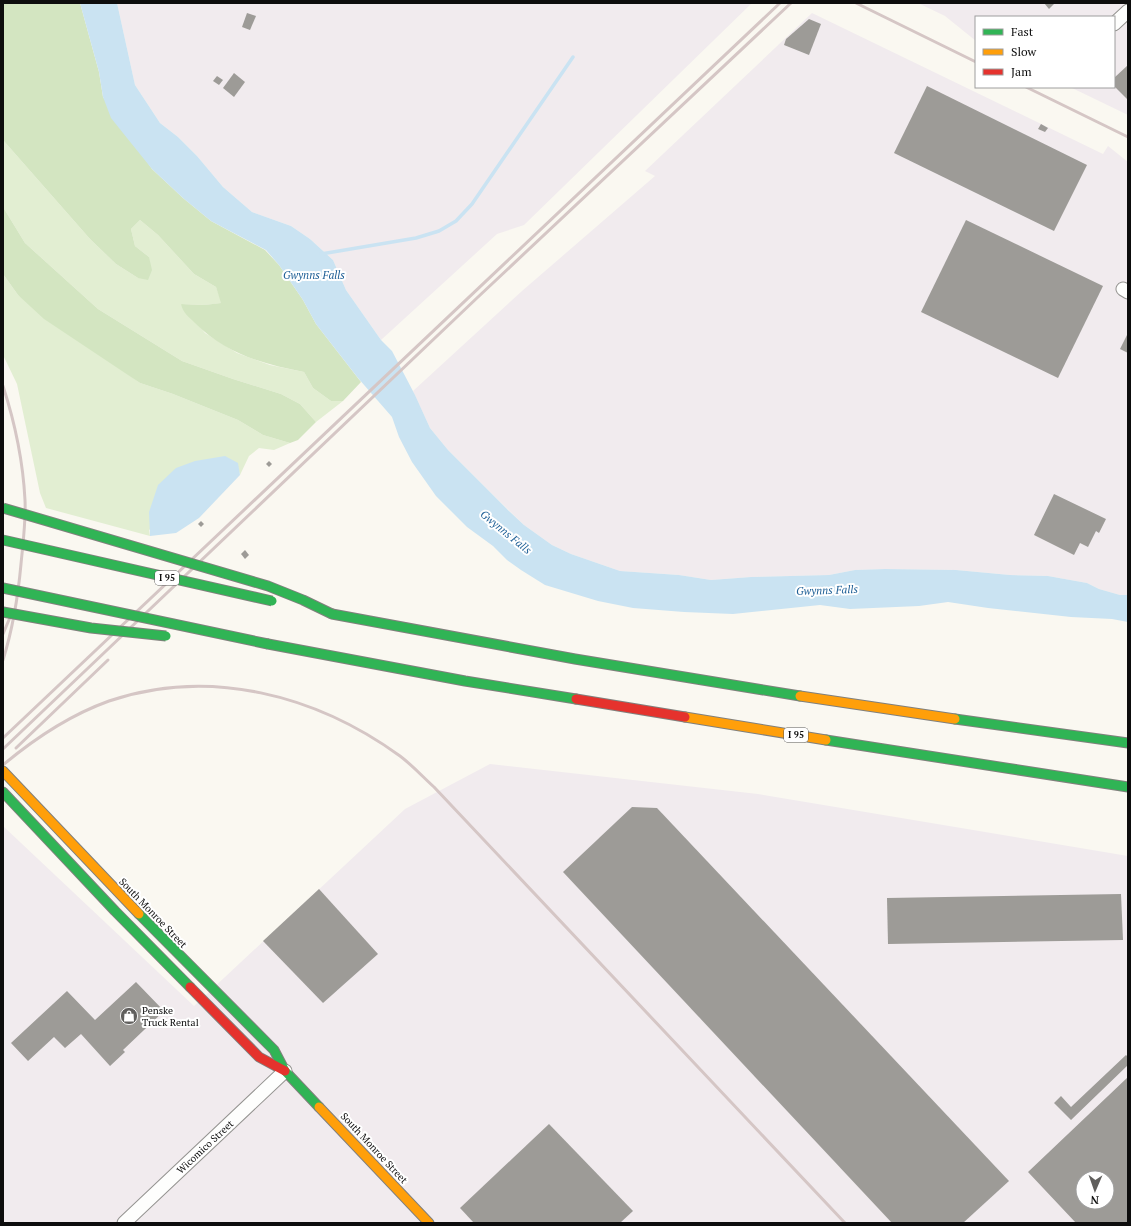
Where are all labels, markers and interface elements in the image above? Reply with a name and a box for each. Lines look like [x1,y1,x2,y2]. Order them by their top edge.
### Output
legend [975,16,1115,88]
text: Fast [1011,24,1034,39]
text: Slow [1011,44,1037,59]
text: Jam [1011,64,1032,79]
water label: Gwynns Falls [283,268,345,282]
water label: Gwynns Falls [478,507,535,557]
road number: I 95 [155,571,179,585]
water label: Gwynns Falls [796,582,859,598]
road number: I 95 [784,728,808,742]
street label: South Monroe Street [116,875,190,951]
place label: Penske Truck Rental [142,1004,199,1029]
shop icon: Penske Truck Rental [119,1006,139,1026]
street label: South Monroe Street [338,1110,410,1186]
street label: Wicomico Street [174,1117,236,1177]
north arrow [1075,1170,1115,1210]
text: N [1090,1193,1099,1207]

